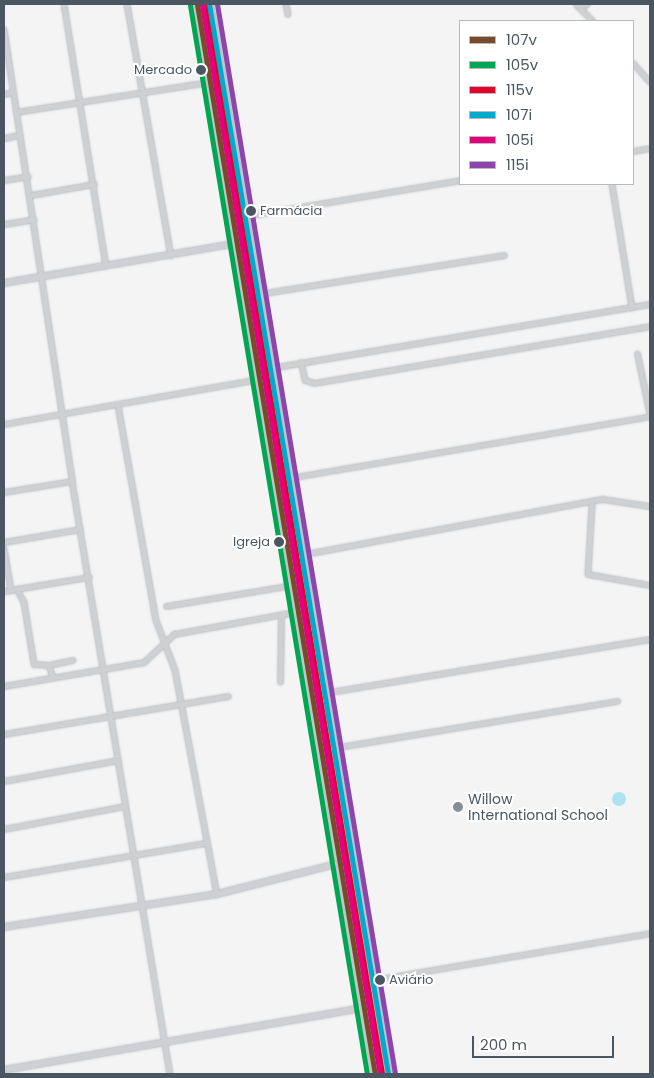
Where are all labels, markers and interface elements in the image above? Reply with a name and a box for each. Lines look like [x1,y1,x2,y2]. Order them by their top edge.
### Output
legend [459,20,634,185]
text: 107v [506,29,537,50]
text: 105v [506,54,538,75]
place label: Mercado [134,62,192,78]
marker: Mercado [196,65,206,75]
text: 115v [506,79,533,100]
text: 107i [506,104,532,125]
text: 105i [506,129,533,150]
text: 115i [506,154,529,175]
place label: Farmácia [260,203,322,219]
marker: Farmácia [246,206,256,216]
place label: Igreja [233,534,270,550]
marker: Igreja [274,537,284,547]
place label: Willow International School [468,791,608,824]
marker: Willow International School [452,801,464,813]
place label: Aviário [389,972,433,988]
marker: Aviário [375,975,385,985]
scale bar [474,1026,616,1058]
text: 200 m [480,1034,527,1055]

